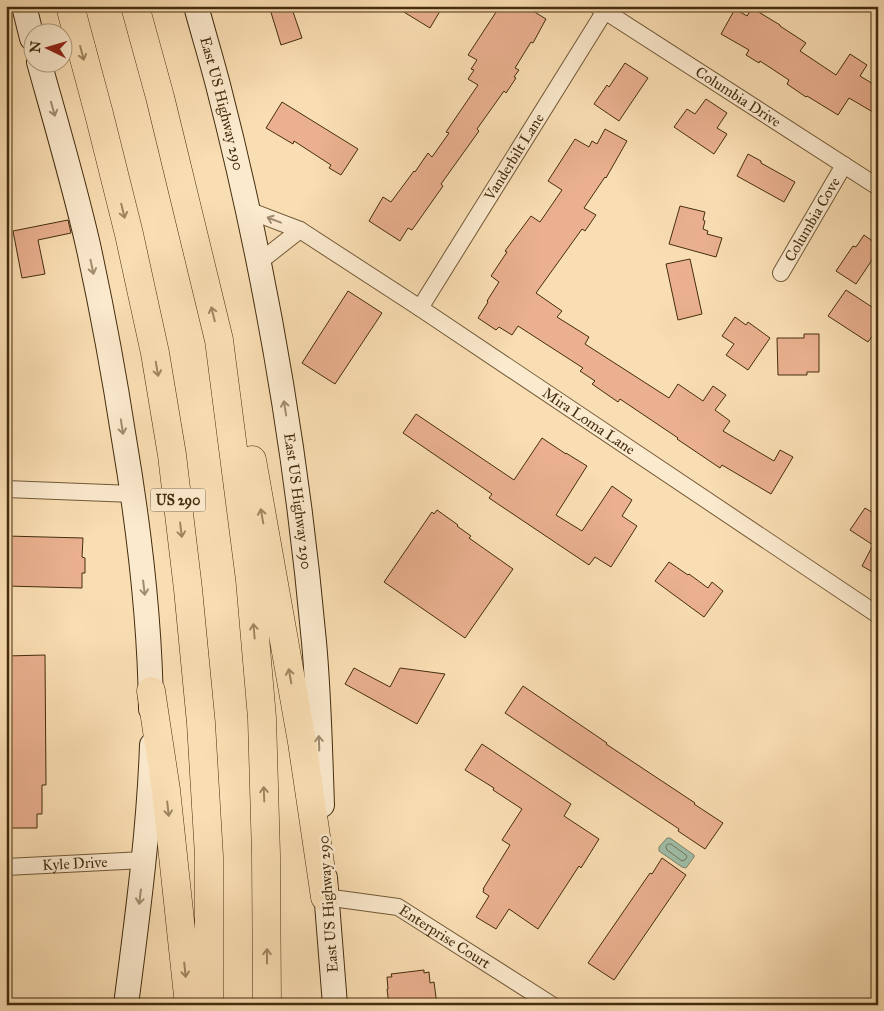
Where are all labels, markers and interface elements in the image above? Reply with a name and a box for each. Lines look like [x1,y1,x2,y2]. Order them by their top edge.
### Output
north arrow [22,22,72,72]
street label: East US Highway 290 [196,35,248,172]
text: N [27,40,45,54]
one-way arrow [78,45,88,61]
street label: Columbia Drive [692,63,784,131]
one-way arrow [48,101,58,117]
street label: Vanderbilt Lane [480,110,548,204]
street label: Columbia Cove [781,174,844,265]
one-way arrow [119,202,128,218]
one-way arrow [267,215,282,224]
one-way arrow [88,259,98,275]
one-way arrow [208,307,217,323]
one-way arrow [153,361,163,377]
street label: Mira Loma Lane [539,384,638,459]
one-way arrow [280,400,290,416]
one-way arrow [118,418,128,434]
street label: East US Highway 290 [280,432,316,570]
road number: US 290 [150,488,206,512]
one-way arrow [257,508,267,524]
one-way arrow [176,522,186,538]
one-way arrow [139,579,149,595]
one-way arrow [249,624,259,640]
one-way arrow [285,668,295,684]
one-way arrow [315,736,324,752]
one-way arrow [260,786,269,802]
one-way arrow [163,800,173,816]
street label: East US Highway 290 [314,835,342,973]
street label: Kyle Drive [42,853,108,874]
one-way arrow [134,889,144,905]
street label: Enterprise Court [396,901,494,973]
one-way arrow [262,948,272,964]
one-way arrow [180,962,190,978]

